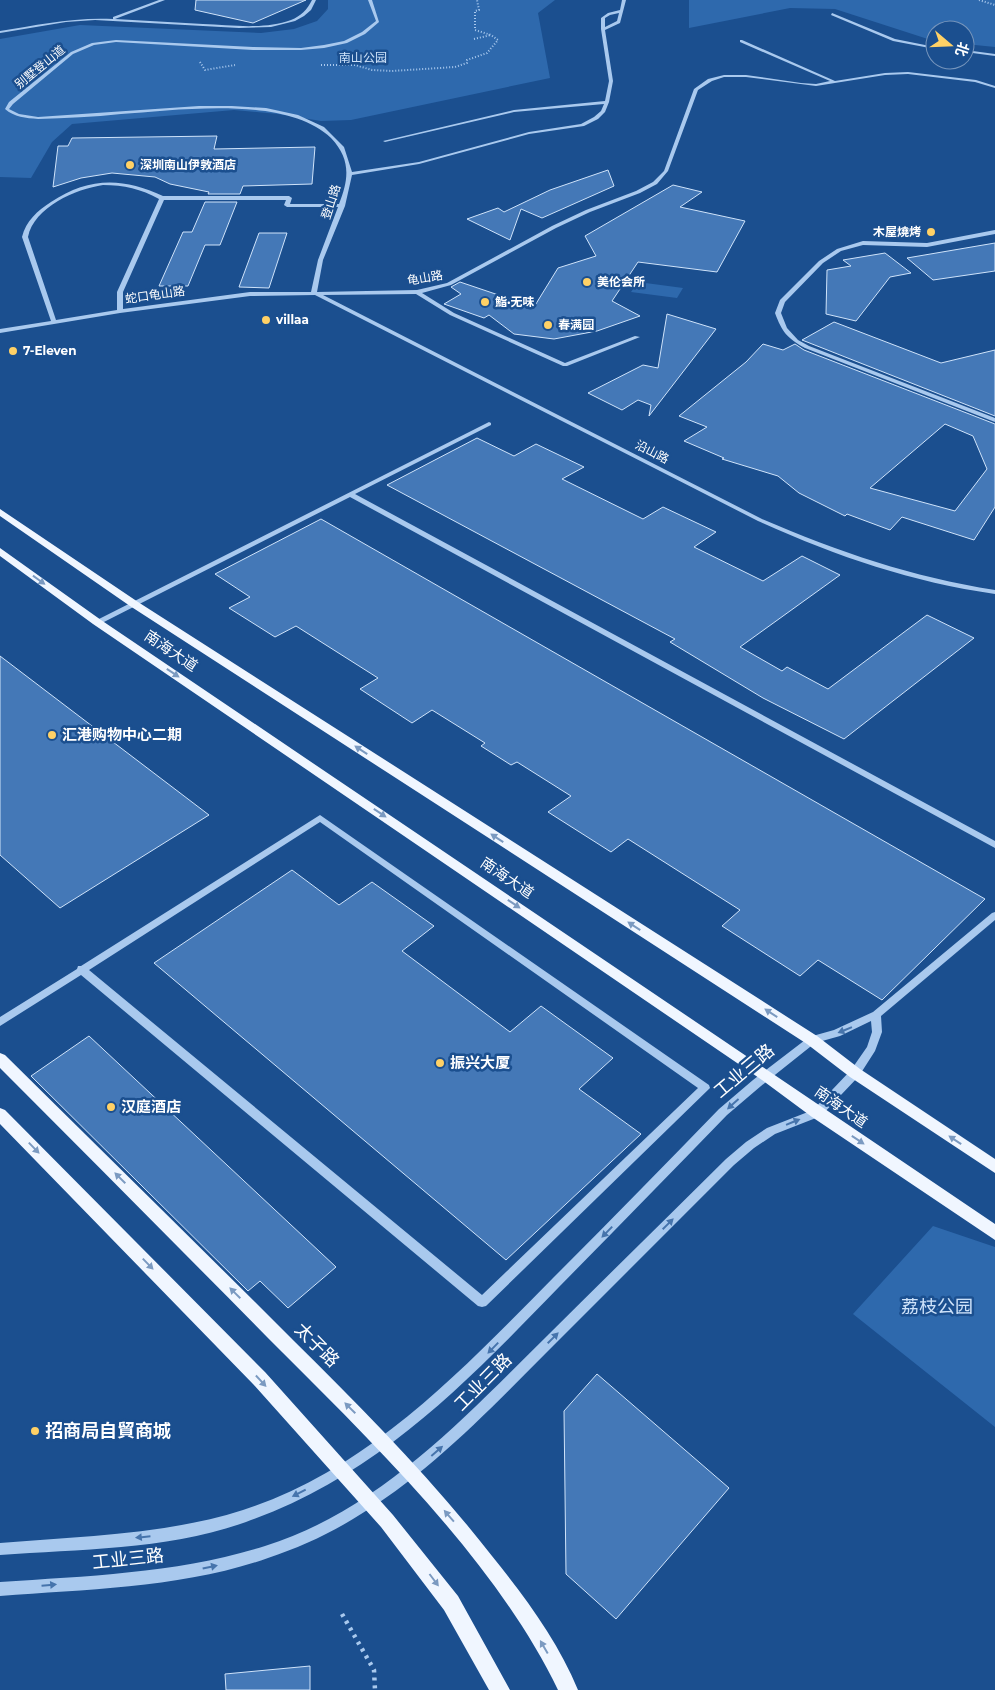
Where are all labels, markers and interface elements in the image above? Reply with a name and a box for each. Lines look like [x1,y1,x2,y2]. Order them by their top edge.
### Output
north arrow [925,20,975,70]
text: 北 [952,40,973,59]
street label: 别墅登山道 [12,42,68,91]
park label: 南山公园 [339,50,387,65]
place label: 深圳南山伊敦酒店 [140,157,236,172]
marker: 深圳南山伊敦酒店 [124,159,136,171]
street label: 登山路 [318,182,343,221]
place label: 木屋燒烤 [873,224,921,239]
marker: 木屋燒烤 [925,226,937,238]
street label: 龟山路 [406,267,444,288]
place label: 美伦会所 [597,274,645,289]
marker: 美伦会所 [581,276,593,288]
street label: 蛇口龟山路 [124,283,186,306]
place label: 鮨·无味 [495,294,535,309]
marker: 鮨·无味 [479,296,491,308]
place label: villaa [275,312,309,327]
marker: villaa [260,314,272,326]
place label: 春满园 [558,317,594,332]
marker: 春满园 [542,319,554,331]
place label: 7-Eleven [23,343,76,358]
marker: 7-Eleven [7,345,19,357]
street label: 沿山路 [633,437,672,466]
one-way arrow [33,575,46,585]
street label: 南海大道 [141,626,201,675]
one-way arrow [166,668,179,678]
place label: 汇港购物中心二期 [62,725,182,744]
marker: 汇港购物中心二期 [46,729,58,741]
one-way arrow [354,745,367,755]
one-way arrow [373,808,386,818]
one-way arrow [491,833,504,842]
street label: 南海大道 [477,853,537,902]
one-way arrow [508,899,521,909]
one-way arrow [627,921,641,930]
one-way arrow [764,1009,777,1018]
one-way arrow [838,1026,852,1034]
street label: 工业三路 [709,1039,779,1103]
place label: 振兴大厦 [450,1053,510,1072]
marker: 振兴大厦 [434,1057,446,1069]
street label: 南海大道 [811,1082,871,1132]
place label: 汉庭酒店 [121,1097,181,1116]
one-way arrow [727,1098,740,1109]
marker: 汉庭酒店 [105,1101,117,1113]
one-way arrow [786,1117,800,1125]
one-way arrow [851,1135,864,1145]
one-way arrow [948,1135,961,1145]
one-way arrow [28,1142,40,1154]
one-way arrow [114,1172,126,1184]
one-way arrow [662,1218,674,1230]
one-way arrow [601,1225,613,1237]
one-way arrow [142,1258,154,1270]
one-way arrow [229,1287,241,1299]
park label: 荔枝公园 [901,1296,973,1318]
street label: 太子路 [290,1318,344,1372]
one-way arrow [547,1332,559,1344]
one-way arrow [487,1342,499,1354]
street label: 工业三路 [450,1349,516,1415]
one-way arrow [255,1374,267,1386]
one-way arrow [344,1402,356,1414]
place label: 招商局自貿商城 [45,1420,171,1442]
marker: 招商局自貿商城 [29,1425,41,1437]
one-way arrow [430,1446,443,1457]
one-way arrow [292,1489,306,1497]
one-way arrow [444,1510,455,1522]
one-way arrow [135,1533,151,1541]
street label: 工业三路 [91,1544,165,1574]
one-way arrow [202,1562,218,1570]
one-way arrow [428,1573,439,1586]
one-way arrow [41,1581,57,1589]
one-way arrow [540,1641,549,1654]

